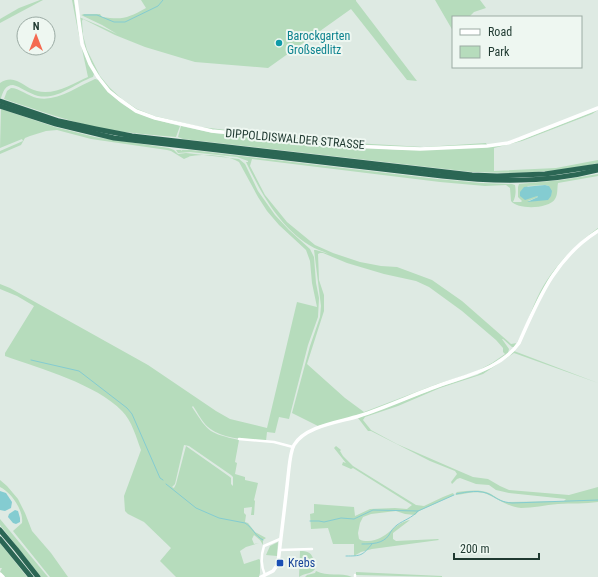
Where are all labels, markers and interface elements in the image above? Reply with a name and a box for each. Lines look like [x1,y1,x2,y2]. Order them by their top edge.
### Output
north arrow [16,16,56,56]
legend [452,16,582,68]
text: N [33,20,40,33]
text: Road [488,25,512,39]
place label: Barockgarten Großsedlitz [287,29,350,57]
marker: Barockgarten Großsedlitz [274,38,284,48]
text: Park [488,45,510,59]
street label: DIPPOLDISWALDER STRASSE [225,126,365,152]
scale bar [454,535,539,561]
text: 200 m [460,542,490,556]
place label: Krebs [288,556,315,570]
marker: Krebs [275,558,285,568]

